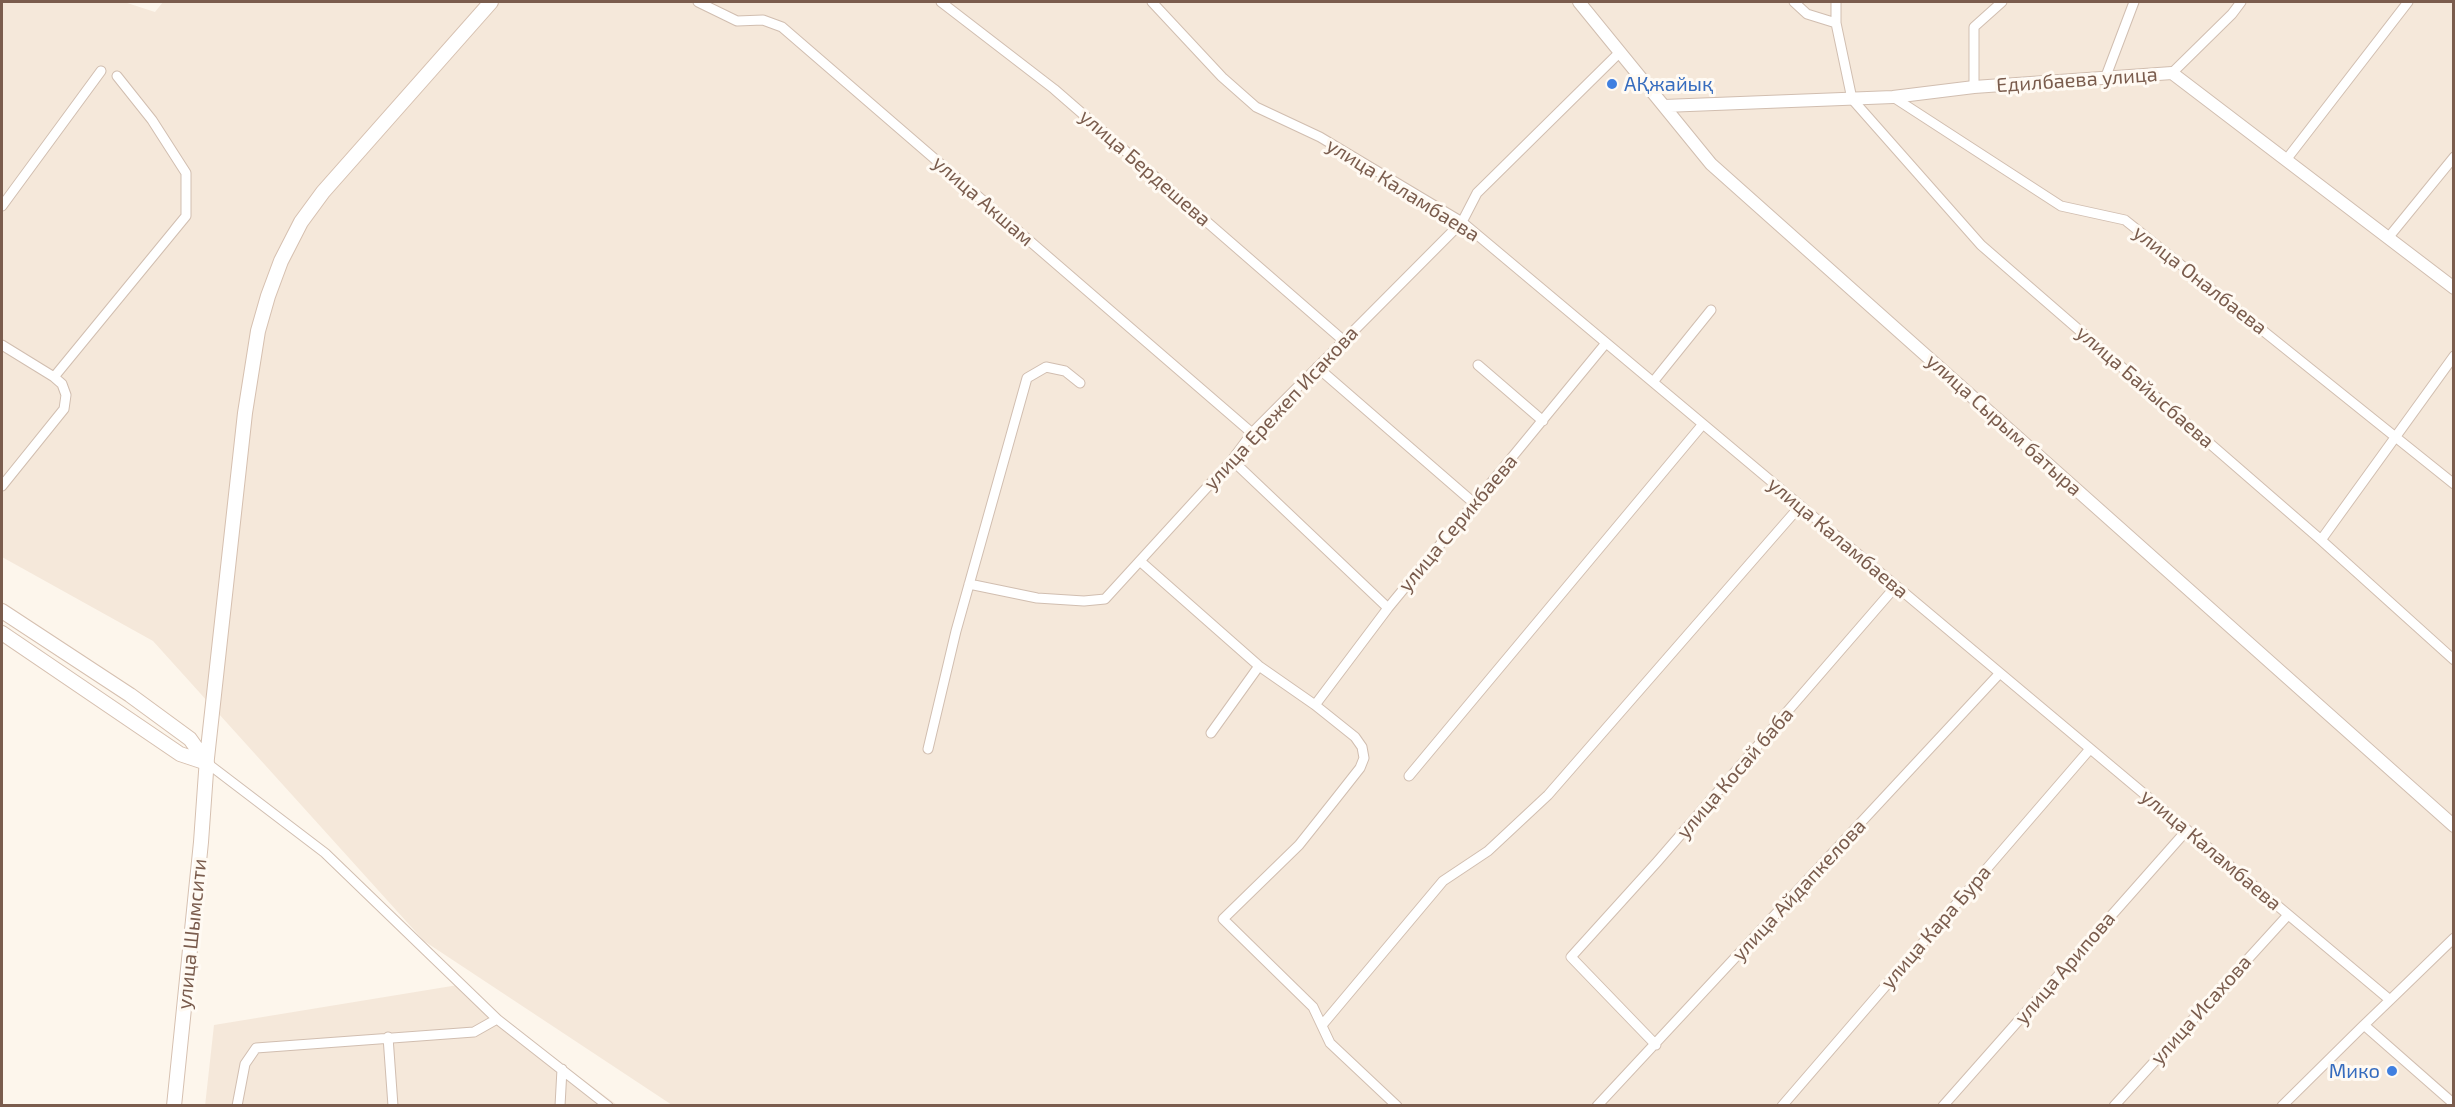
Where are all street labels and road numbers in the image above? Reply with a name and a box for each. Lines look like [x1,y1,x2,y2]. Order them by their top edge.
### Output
street label: Едилбаева улица [1996,62,2158,98]
street label: улица Бердешева [1074,104,1216,232]
street label: улица Каламбаева [1322,133,1484,247]
street label: улица Акшам [928,151,1038,251]
street label: улица Оналбаева [2128,220,2272,340]
street label: улица Ережеп Исакова [1199,321,1363,495]
street label: улица Байысбаева [2071,321,2219,453]
street label: улица Сырым батыра [1921,349,2087,501]
street label: улица Серикбаева [1394,449,1522,597]
street label: улица Каламбаева [1763,472,1913,604]
street label: улица Косай баба [1672,703,1798,843]
street label: улица Каламбаева [2136,784,2286,916]
street label: улица Айдапкелова [1727,814,1871,966]
street label: улица Шымсити [172,857,212,1011]
street label: улица Кара Бура [1876,860,1996,994]
street label: улица Арипова [2010,907,2120,1029]
street label: улица Исахова [2146,950,2256,1070]

